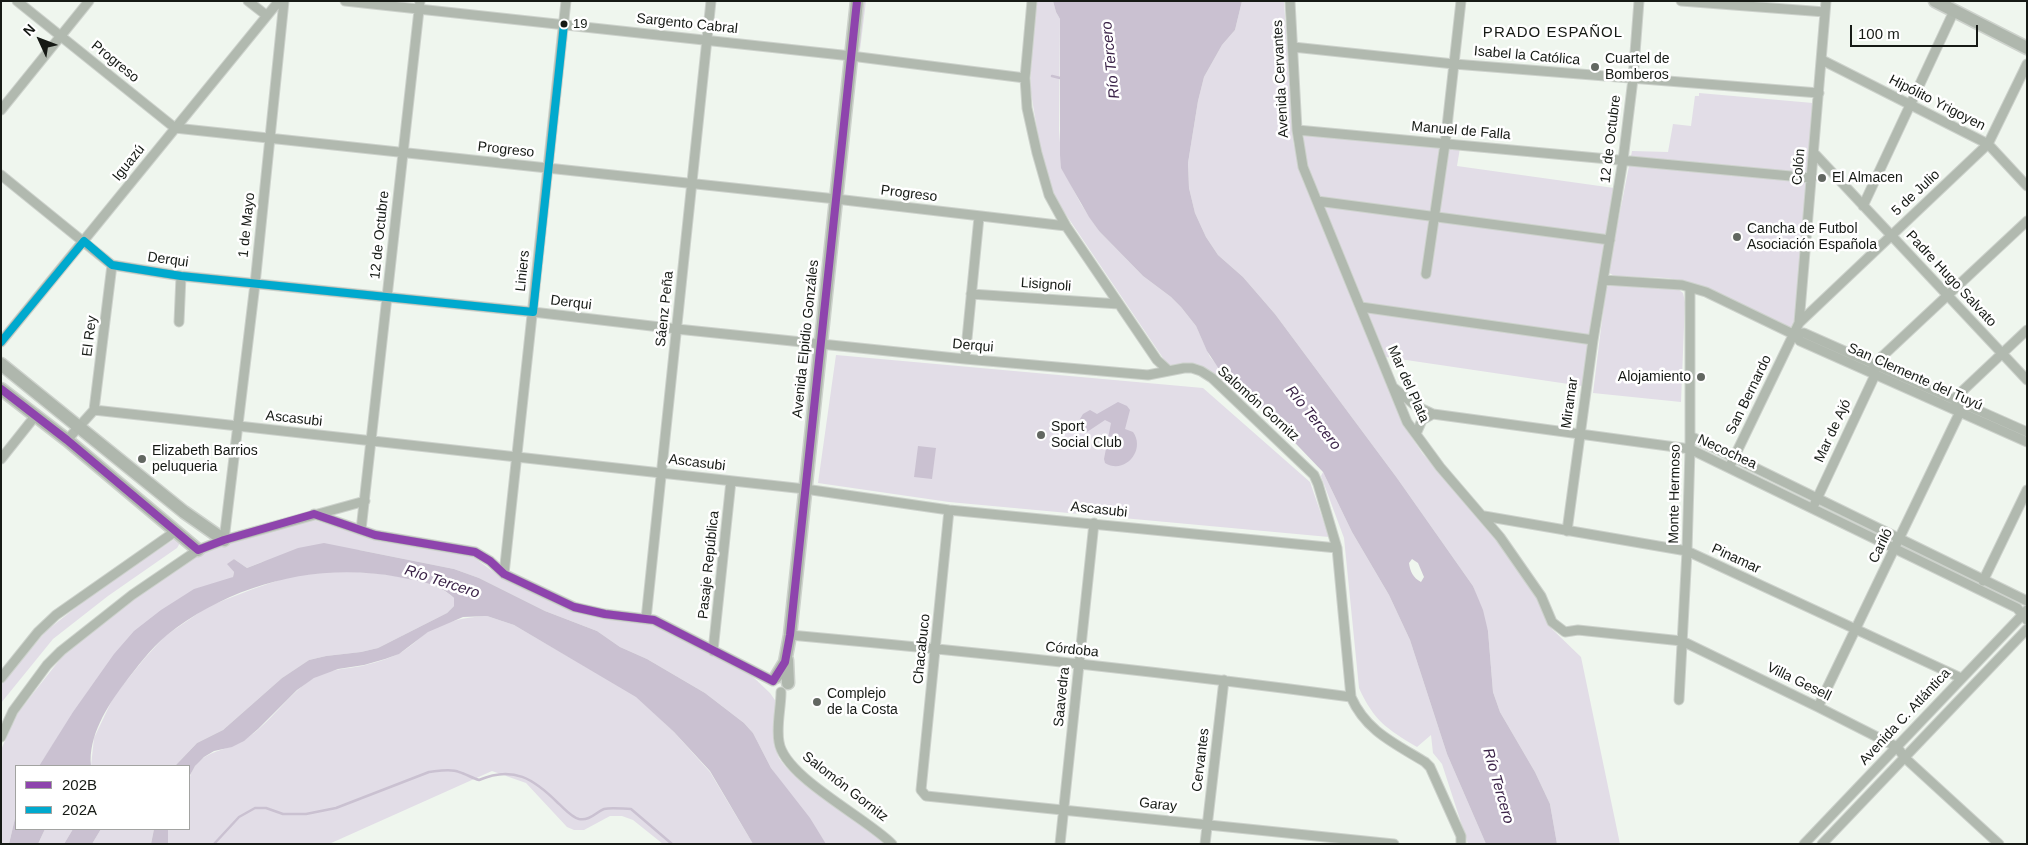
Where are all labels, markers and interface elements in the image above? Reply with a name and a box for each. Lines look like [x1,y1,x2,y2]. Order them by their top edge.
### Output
street label: Sargento Cabral [635,10,739,38]
north arrow [15,15,65,65]
scale bar [1853,15,1980,47]
place label: 19 [573,16,587,32]
marker: 19 [559,19,569,29]
water label: Río Tercero [1098,20,1124,100]
street label: Avenida Cervantes [1270,20,1292,138]
text: N [20,21,38,39]
district label: PRADO ESPAÑOL [1481,24,1625,42]
text: 100 m [1858,25,1900,42]
street label: Progreso [88,38,142,86]
street label: Isabel la Católica [1473,43,1581,69]
place label: Cuartel de Bomberos [1605,51,1670,84]
marker: Cuartel de Bomberos [1589,61,1601,73]
street label: Hipólito Yrigoyen [1886,71,1988,135]
street label: 12 de Octubre [1597,94,1625,184]
street label: Manuel de Falla [1411,118,1511,144]
street label: Progreso [477,139,535,161]
street label: Iguazú [109,141,149,185]
street label: Colón [1789,148,1809,186]
street label: 5 de Julio [1888,166,1944,220]
place label: El Almacen [1832,170,1903,186]
marker: El Almacen [1816,172,1828,184]
street label: Progreso [880,182,938,206]
street label: 12 de Octubre [367,190,393,280]
street label: 1 de Mayo [235,192,259,258]
place label: Cancha de Futbol Asociación Española [1747,221,1877,253]
street label: Padre Hugo Salvato [1902,227,2000,331]
marker: Cancha de Futbol Asociación Española [1731,231,1743,243]
street label: Derqui [146,249,190,271]
street label: Liniers [512,250,534,292]
street label: Avenida Elpidio Gonzáles [789,259,823,419]
street label: Sáenz Peña [653,270,677,348]
street label: Lisignoli [1020,275,1072,295]
street label: Derqui [550,292,592,314]
street label: El Rey [79,315,101,357]
street label: Derqui [952,336,994,356]
street label: San Clemente del Tuyú [1845,340,1985,414]
street label: Mar del Plata [1384,343,1432,425]
street label: San Bernardo [1723,352,1775,438]
street label: Salomón Gornitz [1214,363,1302,445]
place label: Alojamiento [1618,369,1691,385]
marker: Alojamiento [1695,371,1707,383]
street label: Miramar [1558,376,1582,430]
water label: Río Tercero [1282,382,1344,454]
street label: Mar de Ajó [1811,397,1855,465]
street label: Ascasubi [265,408,323,430]
place label: Sport Social Club [1051,419,1122,452]
marker: Sport Social Club [1035,429,1047,441]
street label: Necochea [1695,431,1759,473]
place label: Elizabeth Barrios peluqueria [152,443,258,476]
street label: Monte Hermoso [1666,444,1684,544]
street label: Ascasubi [668,451,726,475]
marker: Elizabeth Barrios peluqueria [136,453,148,465]
street label: Ascasubi [1070,499,1128,521]
street label: Pasaje República [695,510,723,620]
street label: Cariló [1865,526,1897,566]
street label: Pinamar [1709,540,1763,578]
water label: Río Tercero [402,561,482,603]
street label: Chacabuco [910,613,934,685]
street label: Córdoba [1044,639,1100,661]
street label: Villa Gesell [1764,659,1834,705]
street label: Avenida C. Atlántica [1856,665,1954,769]
street label: Saavedra [1051,666,1073,728]
place label: Complejo de la Costa [827,686,898,719]
marker: Complejo de la Costa [811,696,823,708]
street label: Cervantes [1189,727,1213,793]
water label: Río Tercero [1479,746,1517,826]
street label: Salomón Gornitz [799,748,891,826]
legend [15,765,190,830]
text: 202B [62,776,97,793]
street label: Garay [1138,795,1178,815]
text: 202A [62,801,97,818]

